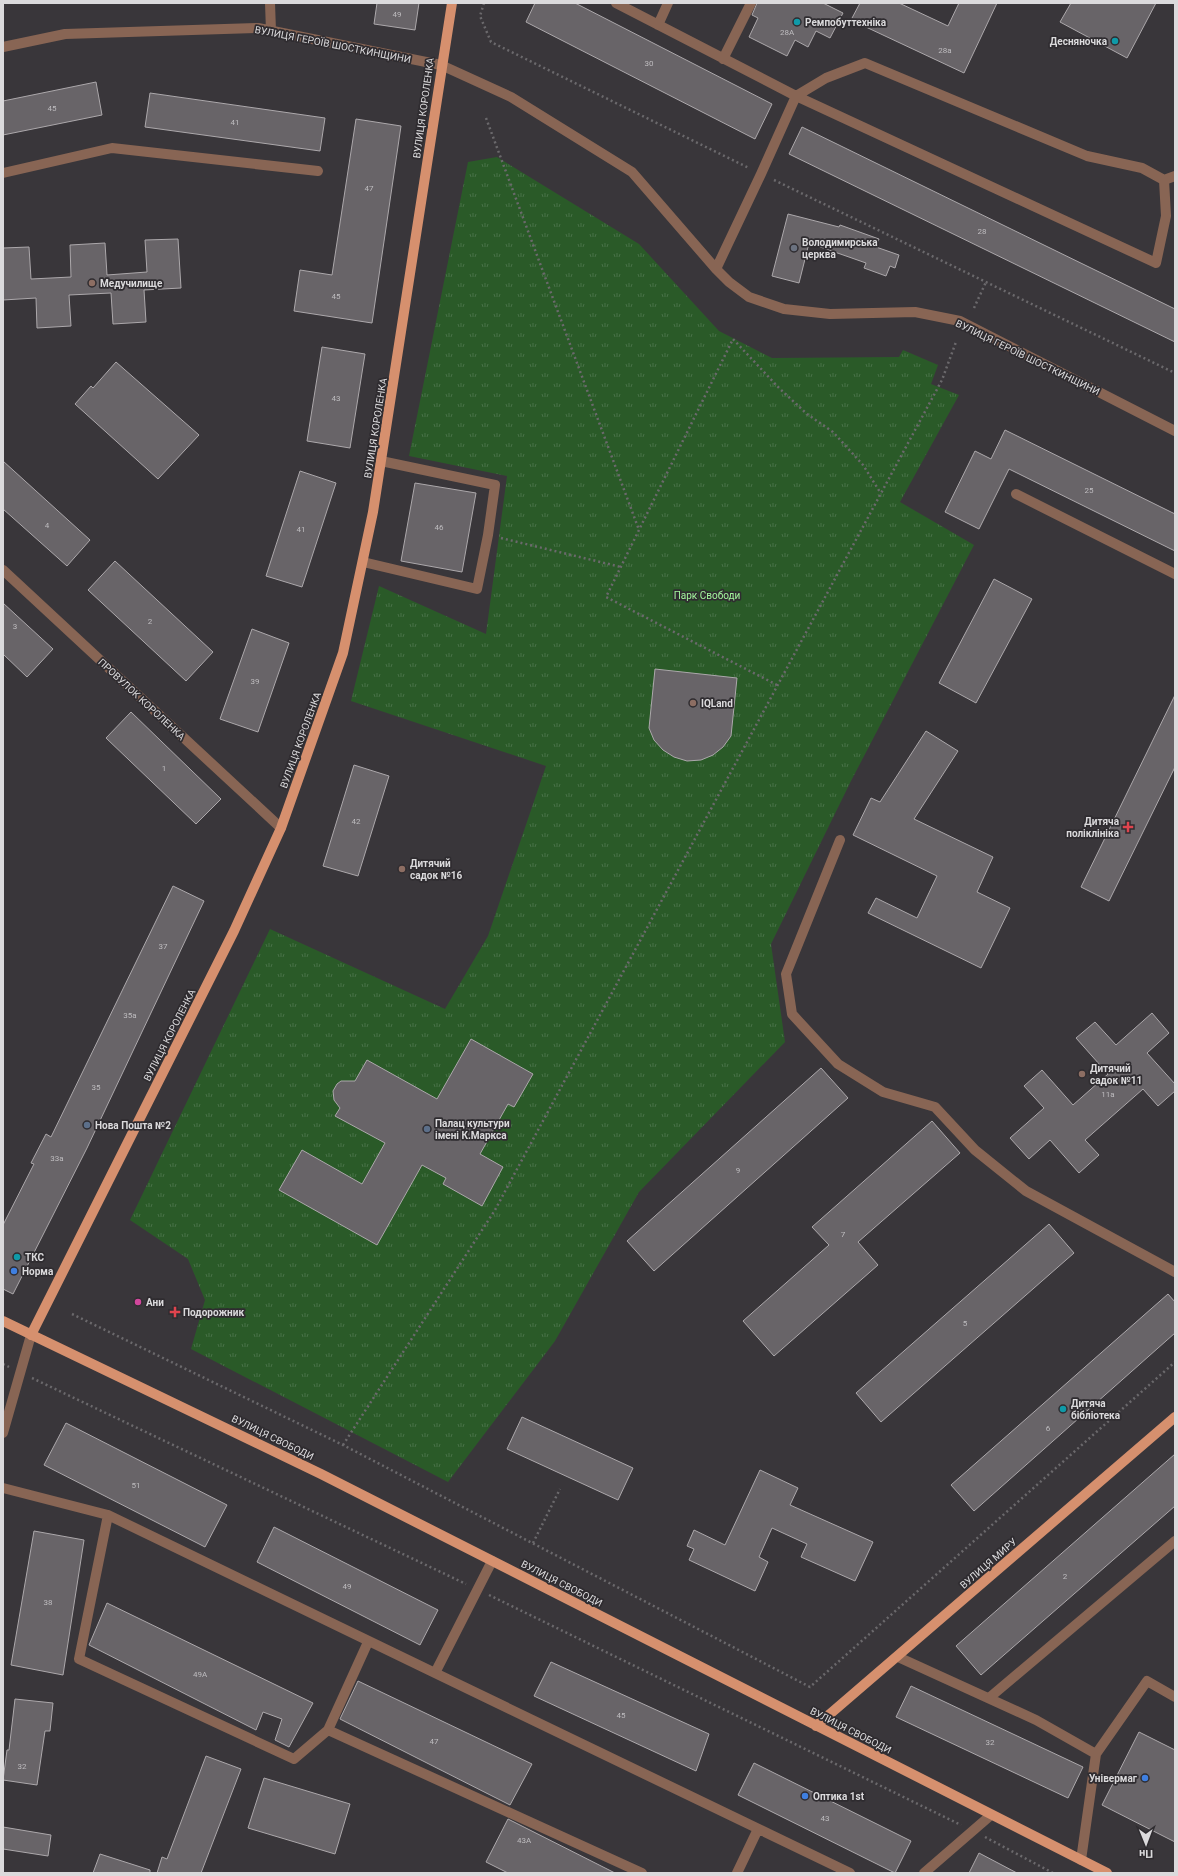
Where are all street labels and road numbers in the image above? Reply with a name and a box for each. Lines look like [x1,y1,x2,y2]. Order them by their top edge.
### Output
street label: ВУЛИЦЯ ГЕРОЇВ ШОСТКИНЩИНИ [254,23,412,65]
street label: ВУЛИЦЯ КОРОЛЕНКА [411,57,436,159]
street label: ВУЛИЦЯ ГЕРОЇВ ШОСТКИНЩИНИ [954,317,1102,397]
street label: ВУЛИЦЯ КОРОЛЕНКА [362,377,389,479]
street label: ПРОВУЛОК КОРОЛЕНКА [96,656,188,743]
street label: ВУЛИЦЯ КОРОЛЕНКА [278,690,323,790]
street label: ВУЛИЦЯ КОРОЛЕНКА [141,987,198,1083]
street label: ВУЛИЦЯ СВОБОДИ [230,1413,316,1462]
street label: ВУЛИЦЯ МИРУ [958,1536,1019,1591]
street label: ВУЛИЦЯ СВОБОДИ [519,1558,604,1609]
street label: ВУЛИЦЯ СВОБОДИ [808,1705,893,1756]

